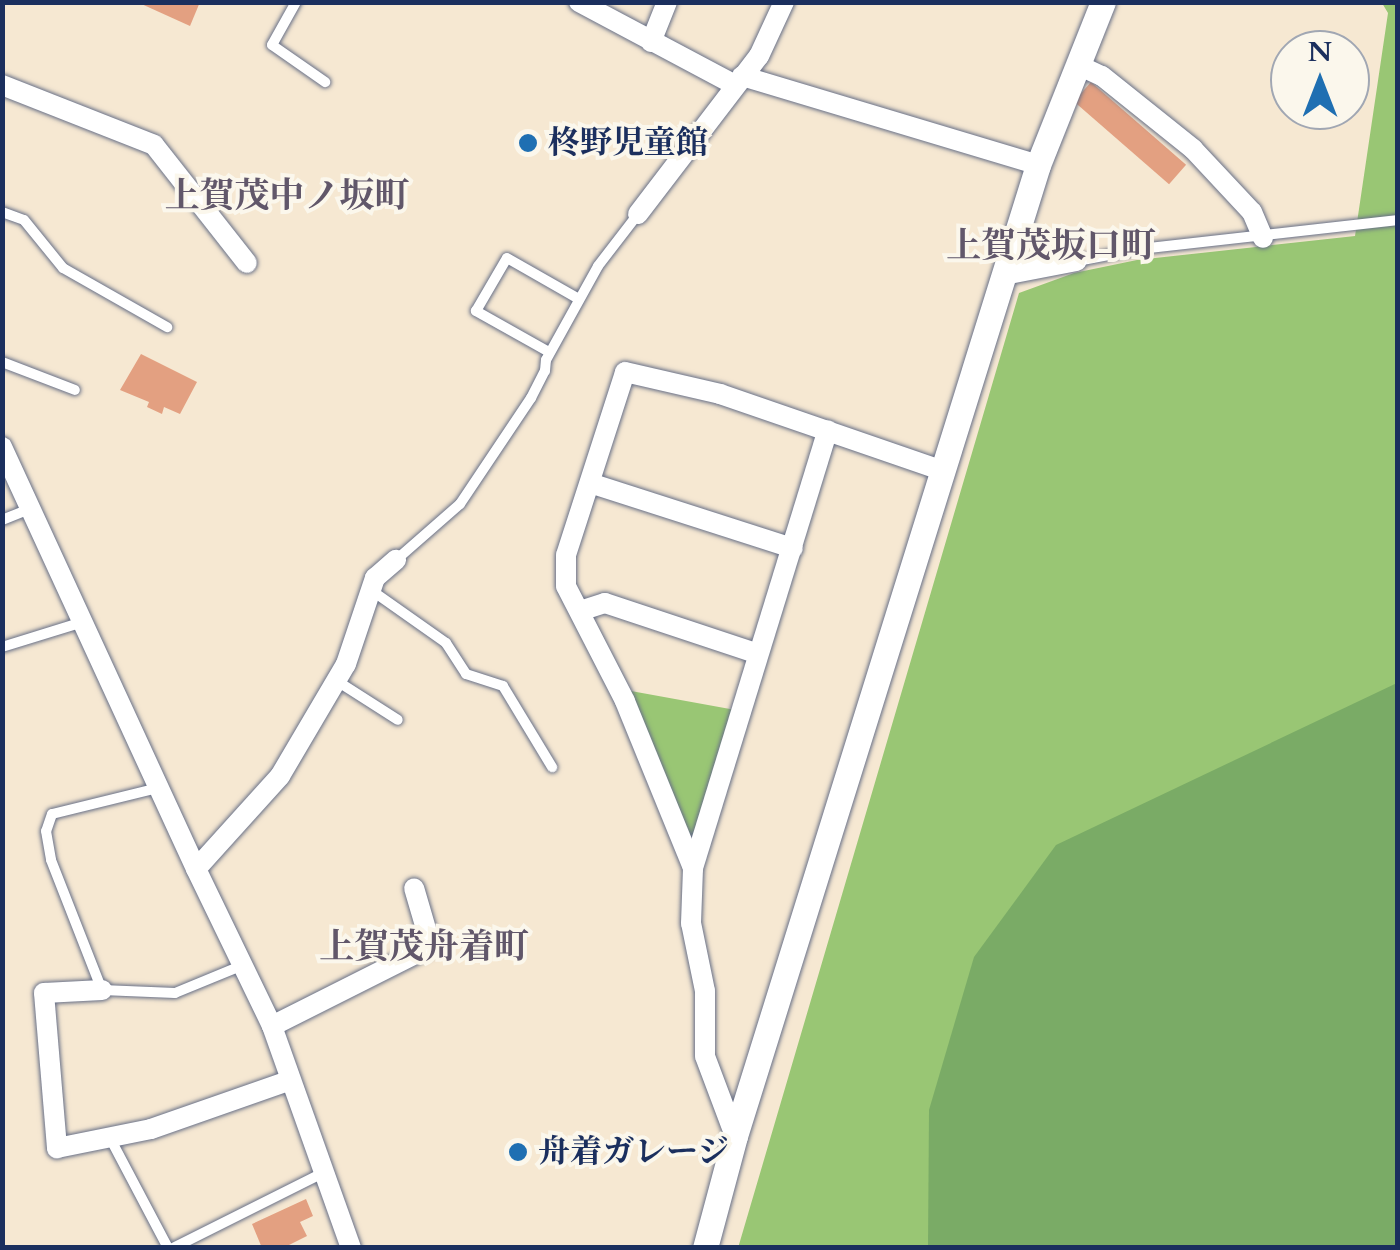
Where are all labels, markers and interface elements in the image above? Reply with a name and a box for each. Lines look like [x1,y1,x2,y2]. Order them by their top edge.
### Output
north arrow [1270,30,1370,130]
text: N [1308,33,1332,71]
place label: 柊野児童館 [548,124,708,162]
marker: 柊野児童館 [517,132,539,154]
district label: 上賀茂中ノ坂町 [165,175,409,217]
district label: 上賀茂坂口町 [946,225,1156,267]
district label: 上賀茂舟着町 [319,926,529,968]
place label: 舟着ガレージ [538,1133,730,1171]
marker: 舟着ガレージ [507,1141,529,1163]

